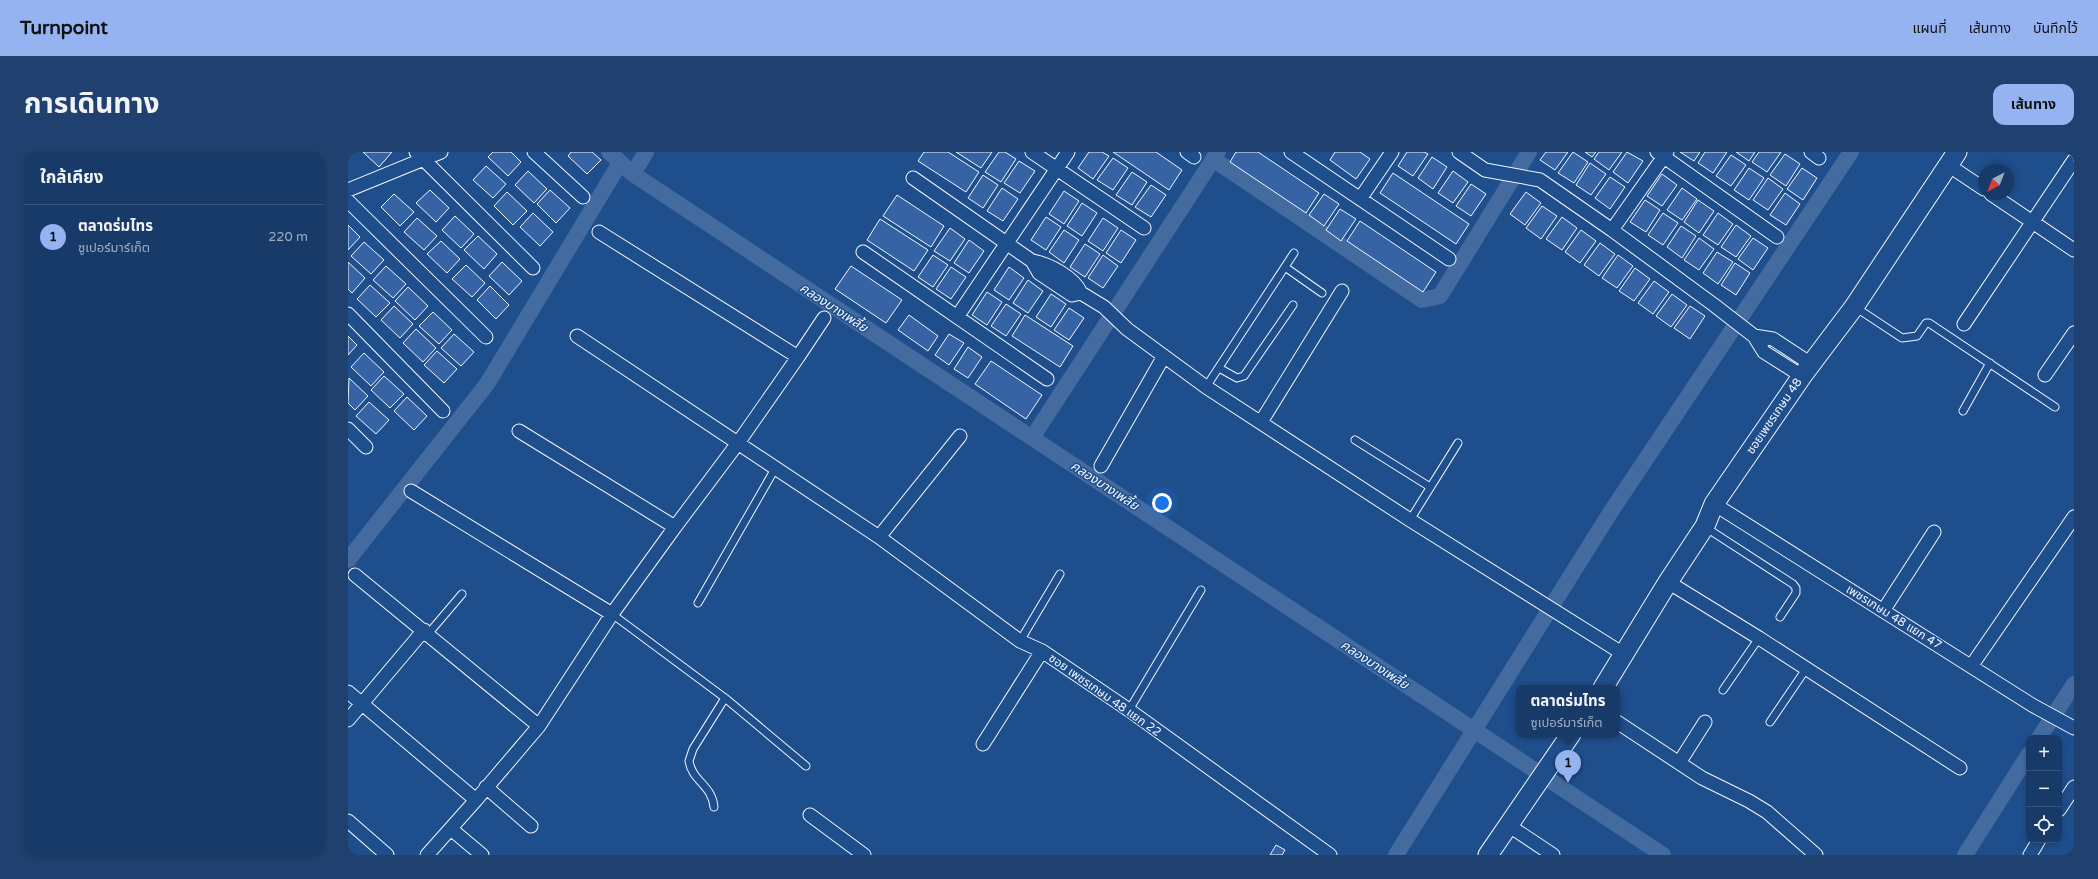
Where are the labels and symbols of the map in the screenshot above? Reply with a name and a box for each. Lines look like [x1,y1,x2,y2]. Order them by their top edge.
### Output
north arrow [1978,164,2014,200]
water label: คลองบางเพลี้ย [797,278,873,336]
street label: ซอยเพชรเกษม 48 [1743,375,1805,457]
water label: คลองบางเพลี้ย [1068,456,1144,514]
your location [1152,493,1172,513]
street label: เพชรเกษม 48 แยก 47 [1844,582,1944,652]
water label: คลองบางเพลี้ย [1338,635,1414,693]
street label: ซอย เพชรเกษม 48 แยก 22 [1046,651,1164,739]
pin: 1 [1555,750,1581,783]

